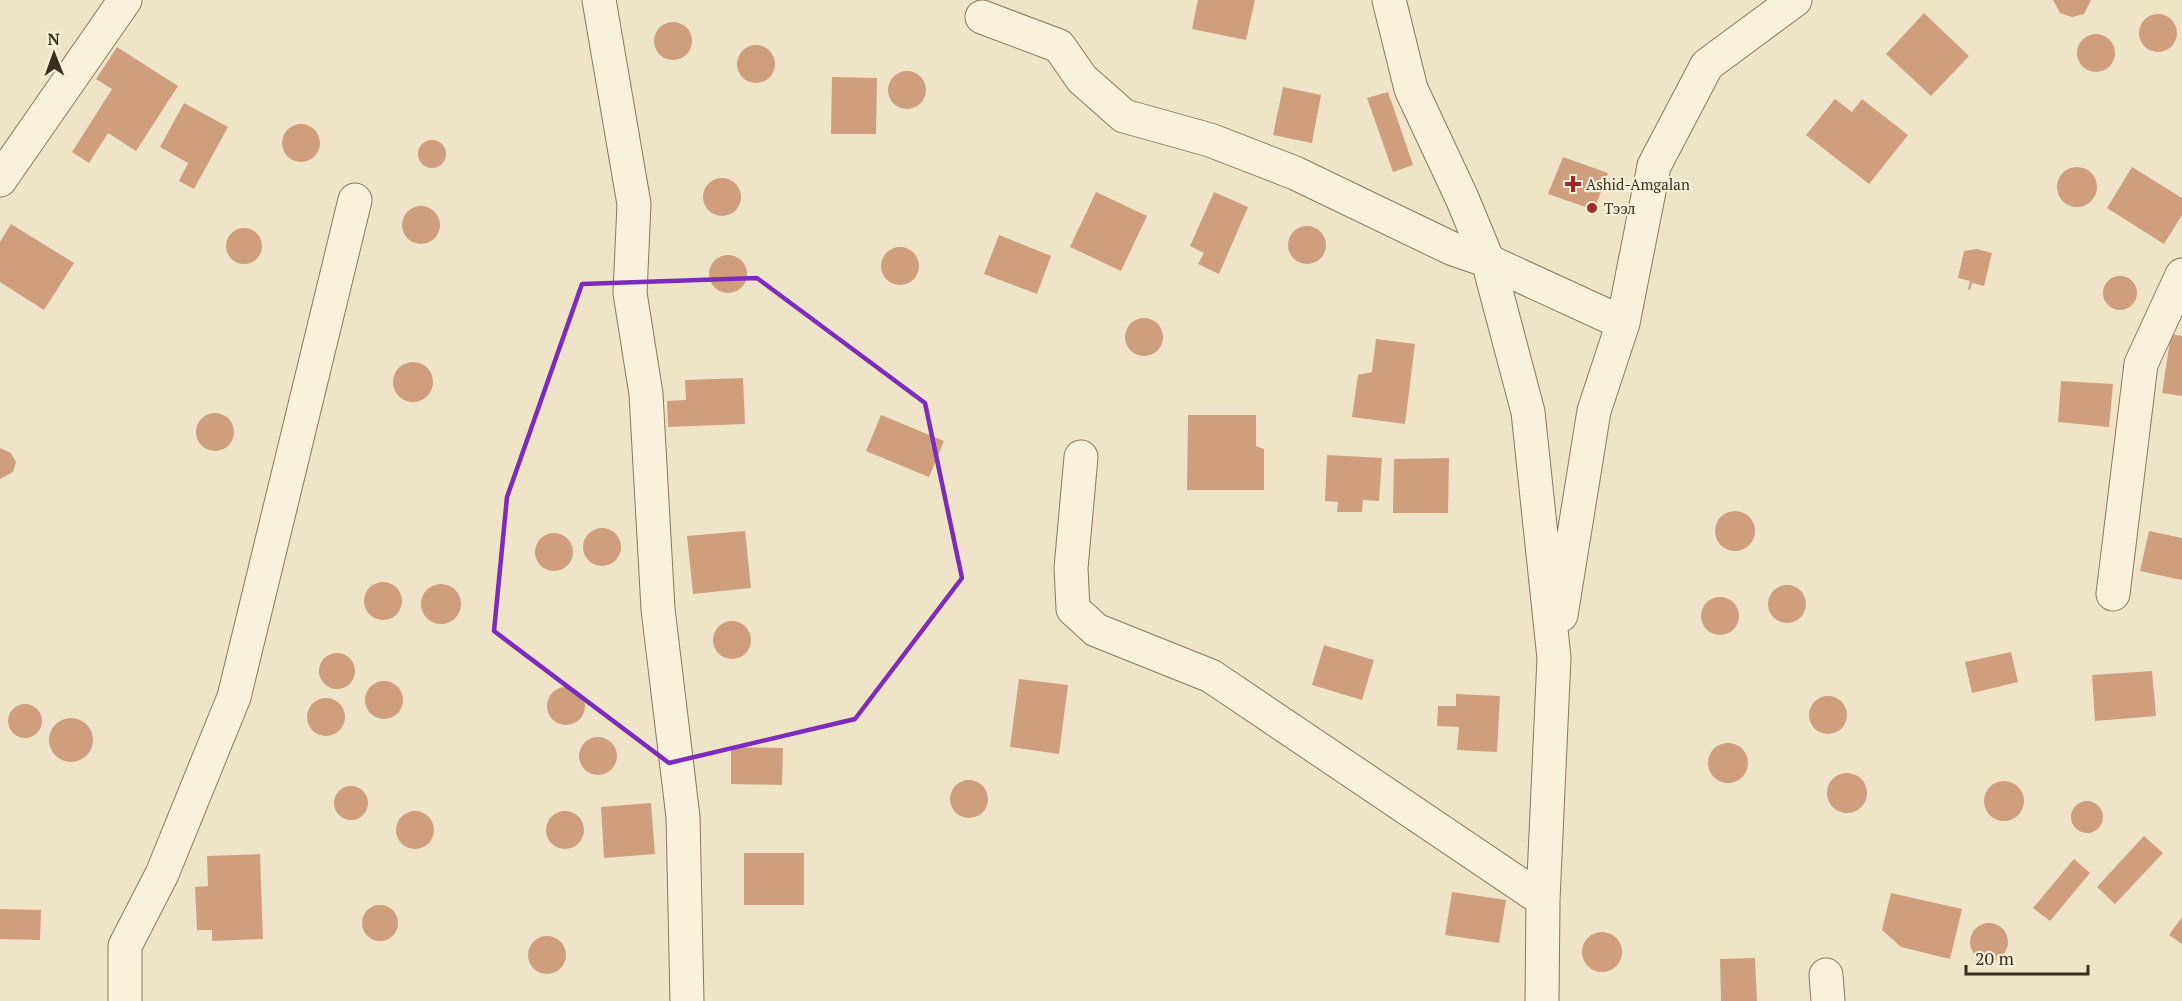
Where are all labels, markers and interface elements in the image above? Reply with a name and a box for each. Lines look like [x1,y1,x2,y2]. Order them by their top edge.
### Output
north arrow [24,24,84,84]
text: N [47,28,60,50]
place label: Ashid-Amgalan [1586,174,1690,194]
marker: Ashid-Amgalan [1564,175,1582,193]
place label: Тээл [1604,198,1635,218]
marker: Тээл [1585,201,1599,215]
scale bar [1966,938,2088,976]
text: 20 m [1975,946,2015,970]

